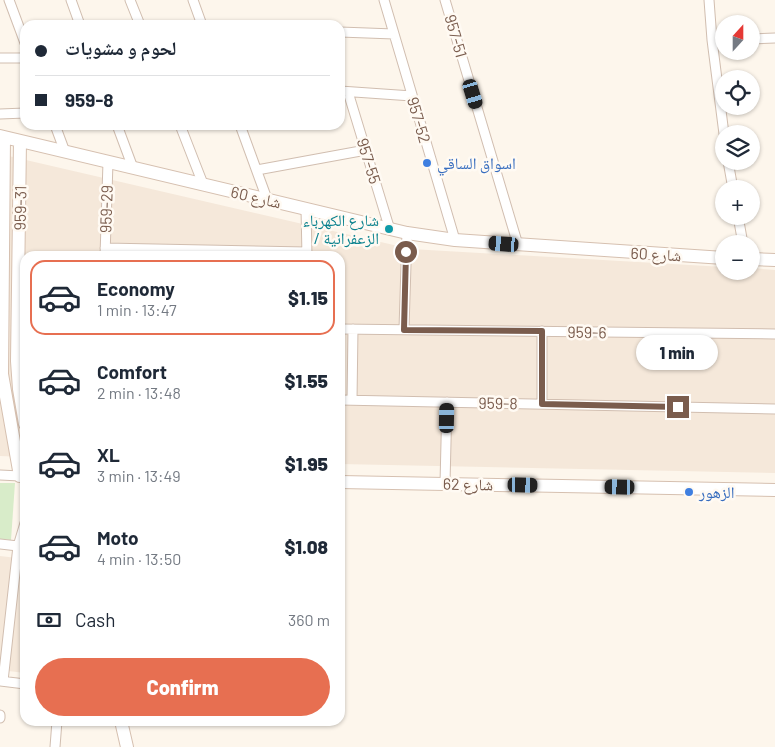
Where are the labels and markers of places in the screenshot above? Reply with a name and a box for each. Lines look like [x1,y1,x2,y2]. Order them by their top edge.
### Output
place label: اسواق الساقي [437,153,516,176]
marker: اسواق الساقي [421,157,433,169]
place label: شارع الكهرباء / الزعفرانية [303,210,379,248]
marker: شارع الكهرباء / الزعفرانية [383,223,395,235]
place label: الزهور [698,482,734,502]
marker: الزهور [683,486,695,498]

